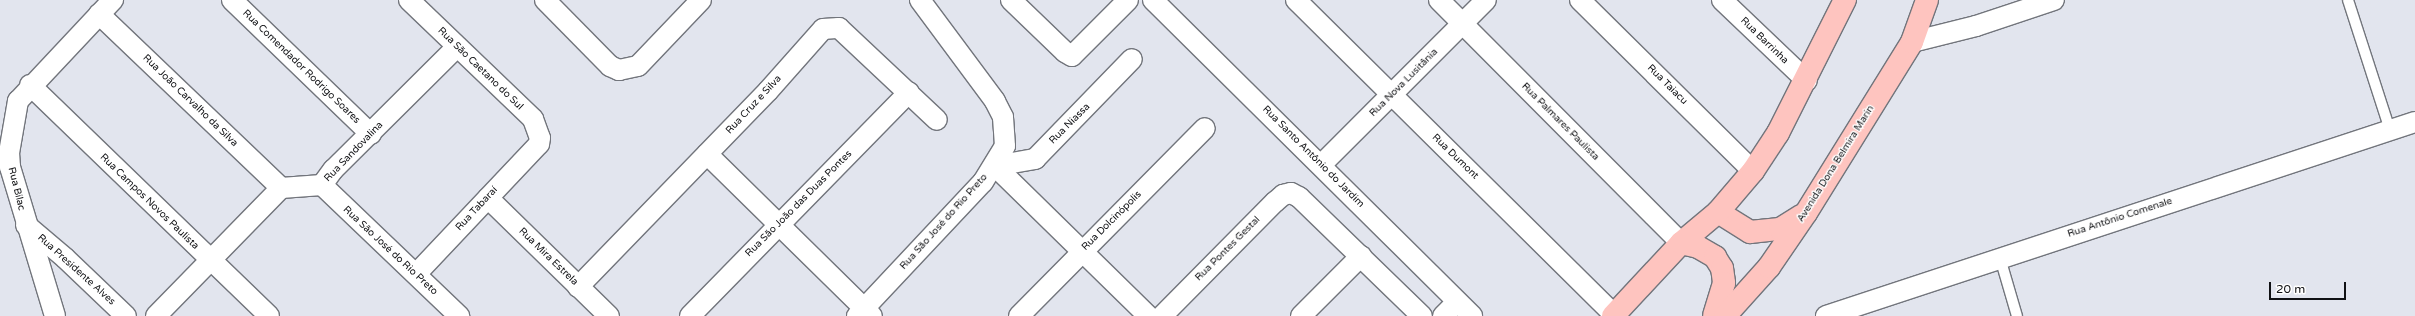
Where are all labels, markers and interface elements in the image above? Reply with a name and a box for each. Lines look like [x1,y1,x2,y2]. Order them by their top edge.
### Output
street label: Rua Comendador Rodrigo Soares [240,8,362,126]
street label: Rua Barrinha [1738,15,1790,67]
street label: Rua São Caetano do Sul [435,25,525,113]
street label: Rua Nova Lusitânia [1367,46,1441,120]
street label: Rua João Carvalho da Silva [140,52,240,150]
street label: Rua Taiacu [1644,62,1690,108]
street label: Rua Cruz e Silva [724,73,784,137]
street label: Rua Palmares Paulista [1519,81,1601,163]
street label: Rua Niassa [1047,101,1093,147]
street label: Avenida Dona Belmira Marin [1795,103,1877,225]
street label: Rua Santo Antônio do Jardim [1260,104,1366,210]
street label: Rua Sandovalina [322,119,386,185]
street label: Rua Dumont [1429,132,1481,182]
street label: Rua São João das Duas Pontes [743,148,855,260]
street label: Rua Campos Novos Paulista [97,152,201,252]
street label: Rua Bilac [5,166,27,212]
street label: Rua São José do Rio Preto [898,172,990,272]
street label: Rua Tabaraí [453,184,501,234]
street label: Rua Dolcinópolis [1080,189,1144,253]
street label: Rua Antônio Comenale [2066,195,2174,241]
street label: Rua São José do Rio Preto [340,204,440,298]
street label: Rua Pontes Gestal [1193,214,1263,284]
street label: Rua Mira Estrela [516,226,580,288]
street label: Rua Presidente Alves [35,232,117,308]
scale bar [2271,274,2348,300]
text: 20 m [2276,282,2305,296]

